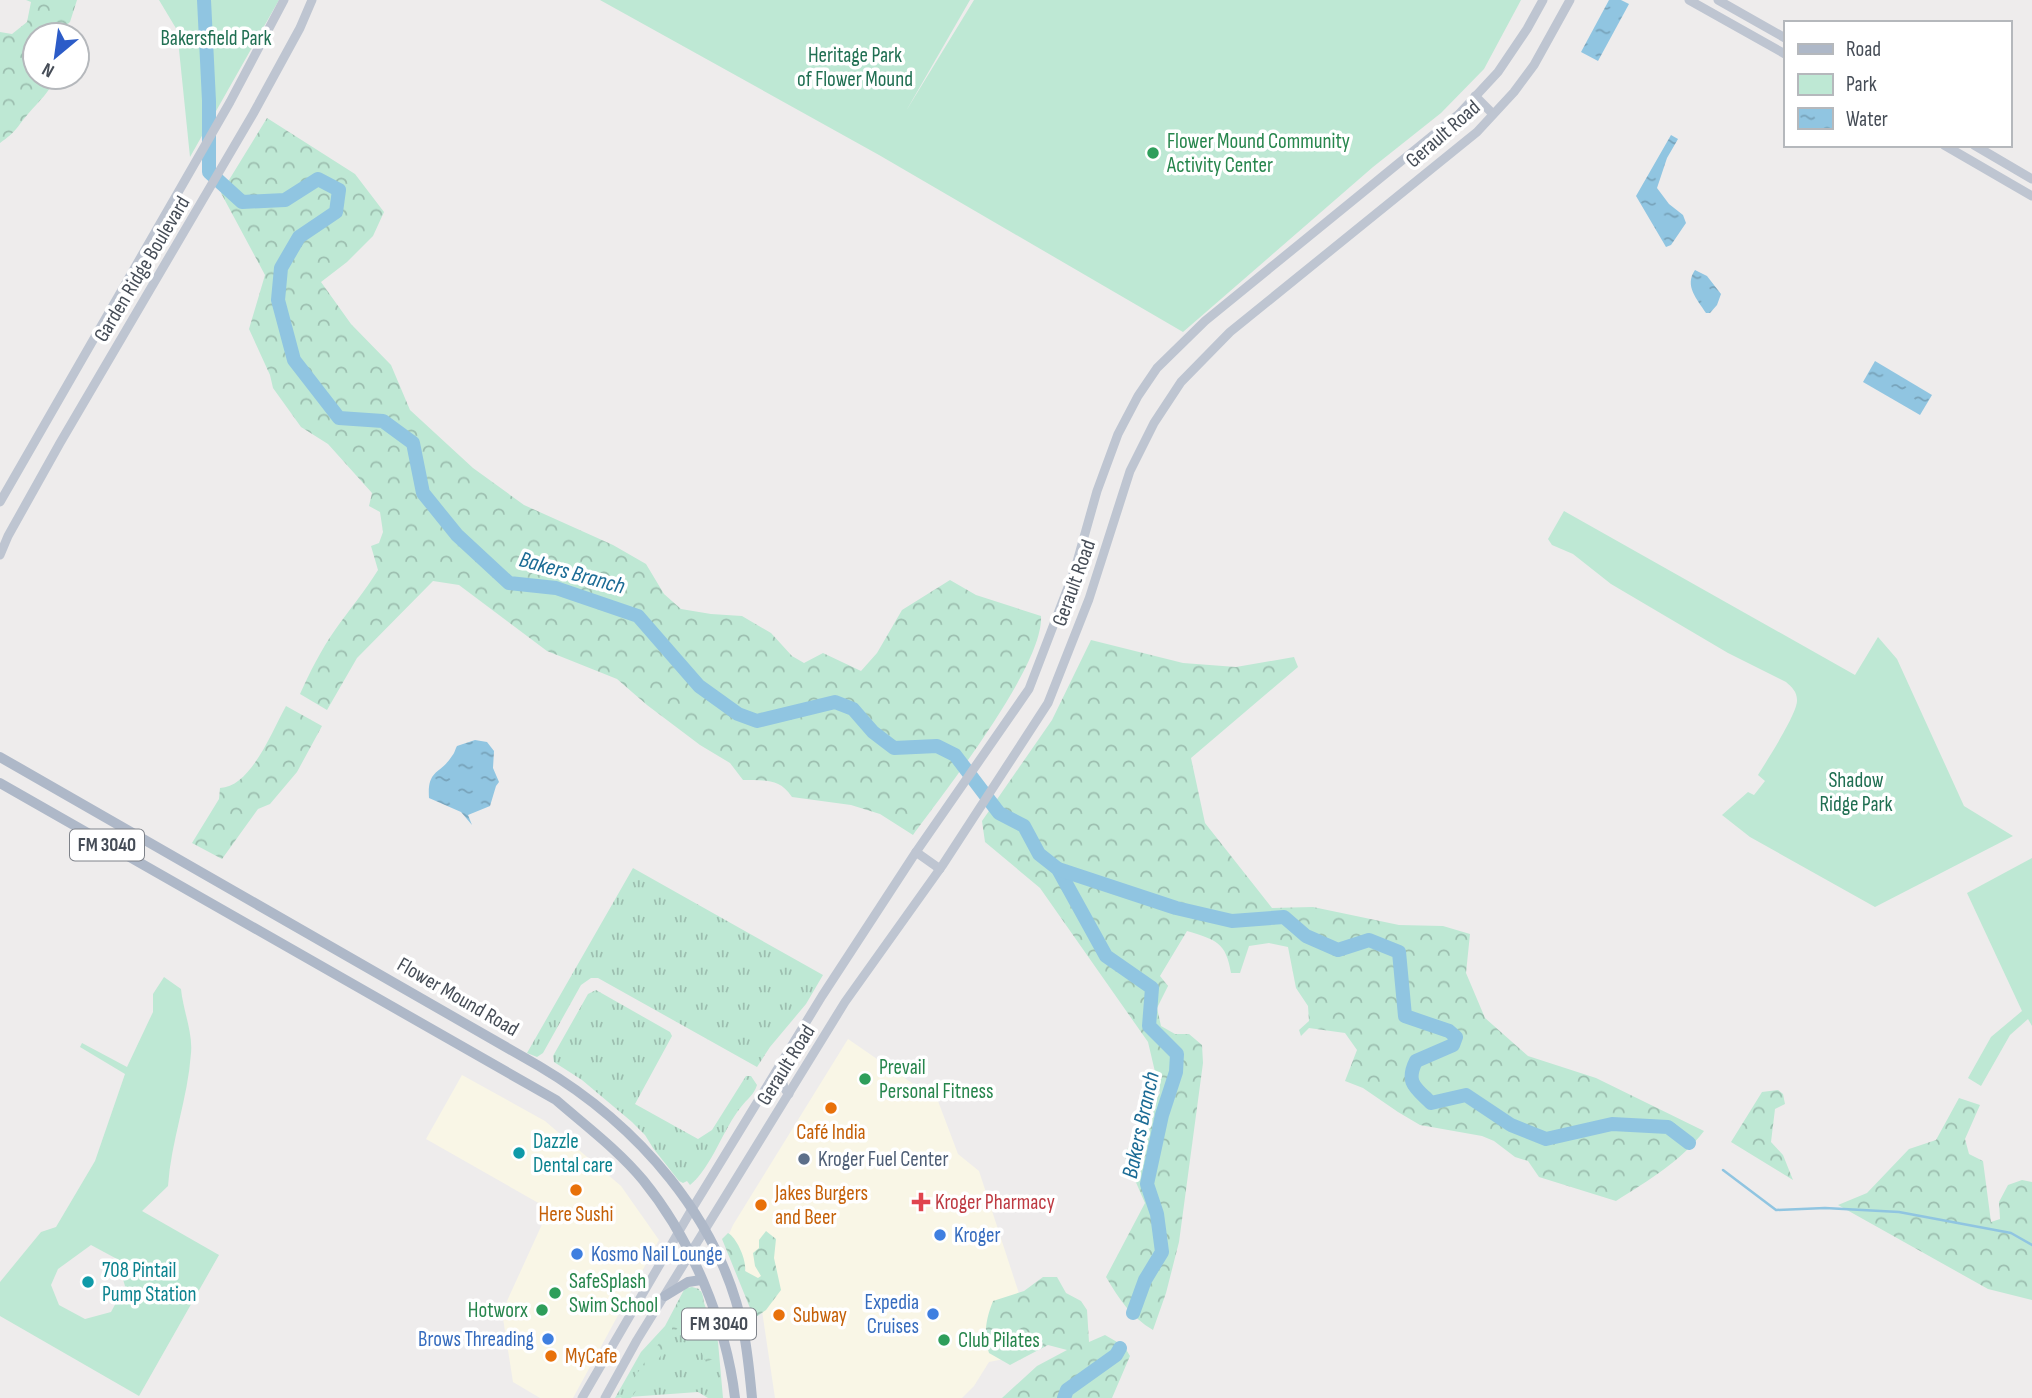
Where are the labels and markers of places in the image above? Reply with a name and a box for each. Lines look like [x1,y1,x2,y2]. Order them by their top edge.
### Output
place label: Flower Mound Community Activity Center [1166,129,1350,178]
marker: Flower Mound Community Activity Center [1145,145,1161,161]
place label: Prevail Personal Fitness [879,1055,993,1104]
marker: Prevail Personal Fitness [857,1071,873,1087]
marker: Café India [823,1100,839,1116]
place label: Café India [796,1120,866,1145]
place label: Dazzle Dental care [533,1129,613,1178]
marker: Dazzle Dental care [511,1145,527,1161]
place label: Kroger Fuel Center [818,1147,949,1172]
marker: Kroger Fuel Center [796,1151,812,1167]
place label: Jakes Burgers and Beer [774,1181,868,1230]
marker: Here Sushi [568,1182,584,1198]
place label: Kroger Pharmacy [935,1190,1055,1215]
marker: Kroger Pharmacy [913,1194,929,1210]
marker: Jakes Burgers and Beer [753,1197,769,1213]
place label: Here Sushi [539,1202,613,1227]
place label: Kroger [954,1223,1001,1248]
marker: Kroger [932,1227,948,1243]
place label: Kosmo Nail Lounge [591,1242,723,1267]
marker: Kosmo Nail Lounge [569,1246,585,1262]
place label: 708 Pintail Pump Station [102,1258,197,1307]
place label: SafeSplash Swim School [569,1269,658,1318]
marker: 708 Pintail Pump Station [80,1274,96,1290]
marker: SafeSplash Swim School [547,1285,563,1301]
place label: Expedia Cruises [865,1290,919,1339]
place label: Hotworx [468,1298,528,1323]
marker: Hotworx [534,1302,550,1318]
place label: Subway [793,1303,847,1328]
marker: Expedia Cruises [925,1306,941,1322]
marker: Subway [771,1307,787,1323]
place label: Brows Threading [418,1327,534,1352]
place label: Club Pilates [958,1328,1040,1353]
marker: Brows Threading [540,1331,556,1347]
marker: Club Pilates [936,1332,952,1348]
place label: MyCafe [565,1344,618,1369]
marker: MyCafe [543,1348,559,1364]

